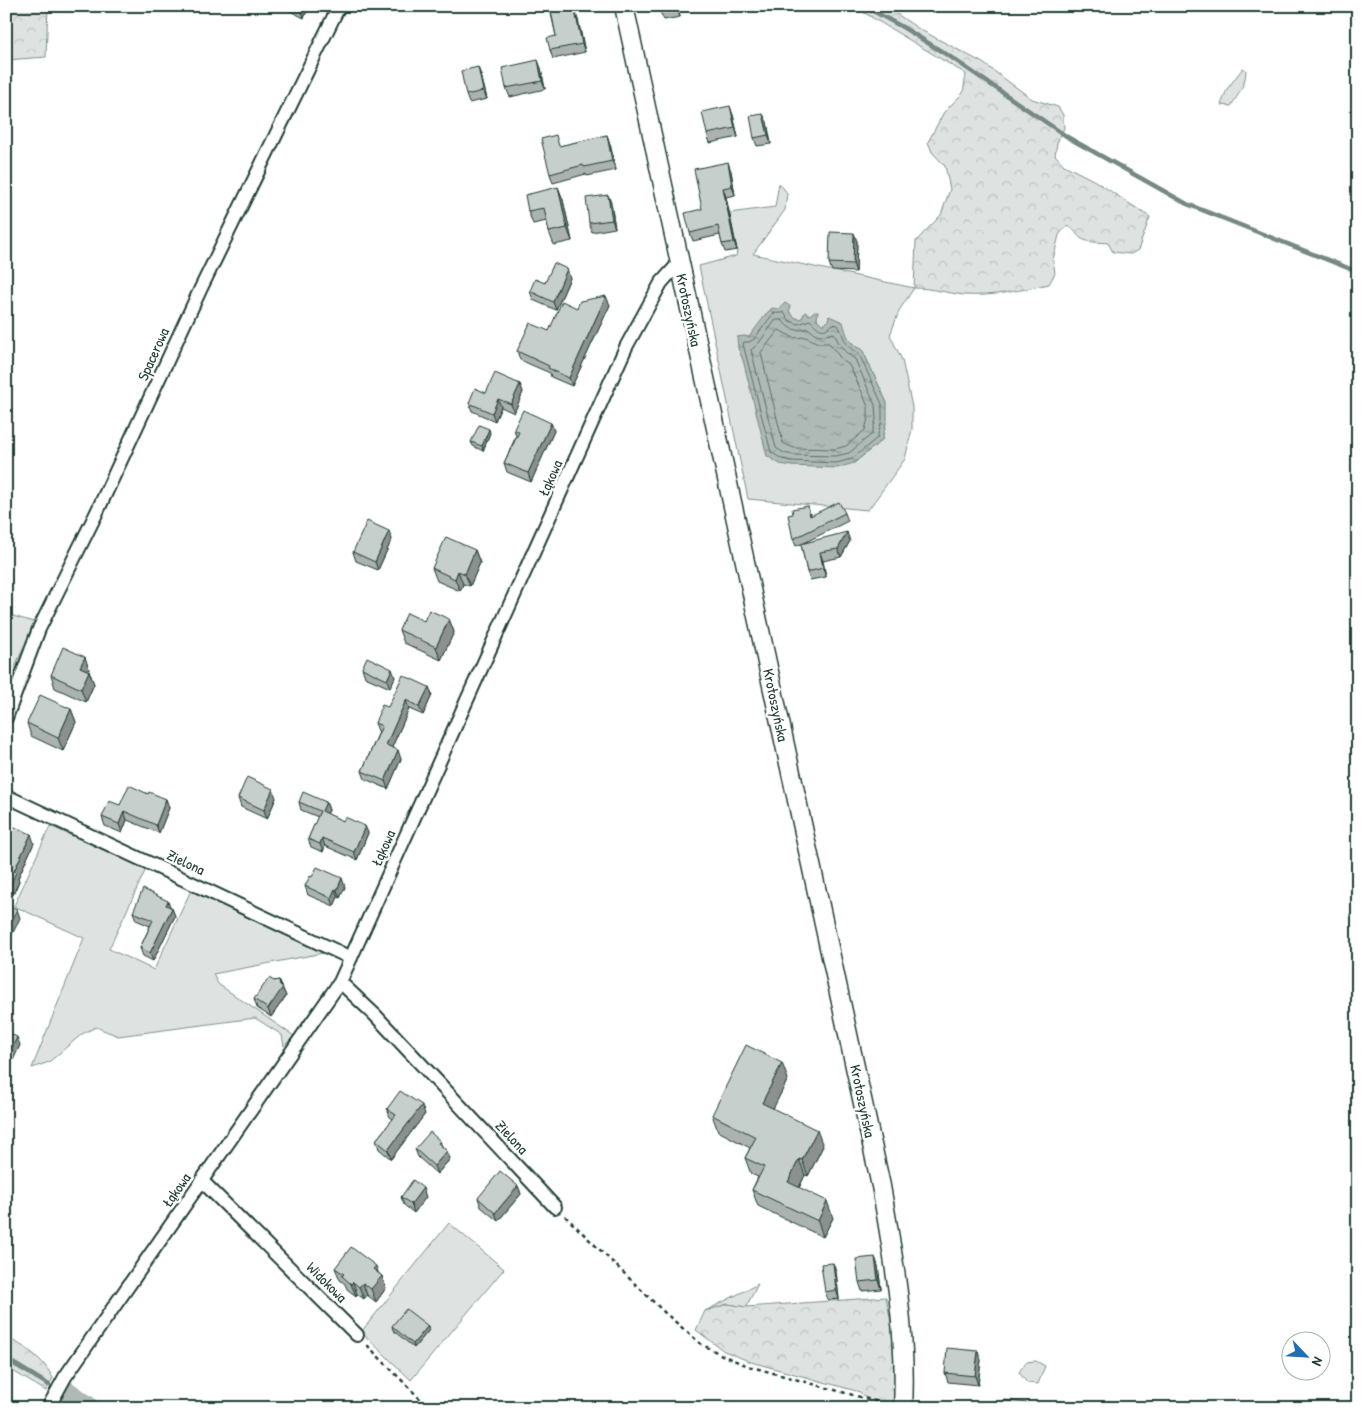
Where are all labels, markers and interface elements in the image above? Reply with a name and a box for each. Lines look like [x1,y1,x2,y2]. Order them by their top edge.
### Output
street label: Krotoszyńska [671,272,707,349]
street label: Spacerowa [132,324,174,384]
street label: Łąkowa [533,456,567,500]
street label: Krotoszyńska [758,667,794,744]
street label: Łąkowa [366,826,400,870]
street label: Zielona [164,844,209,880]
street label: Krotoszyńska [845,1063,881,1140]
street label: Zielona [491,1115,533,1159]
street label: Łąkowa [157,1168,195,1211]
street label: Widokowa [302,1257,352,1307]
north arrow [1282,1332,1332,1382]
text: N [1308,1354,1328,1370]

